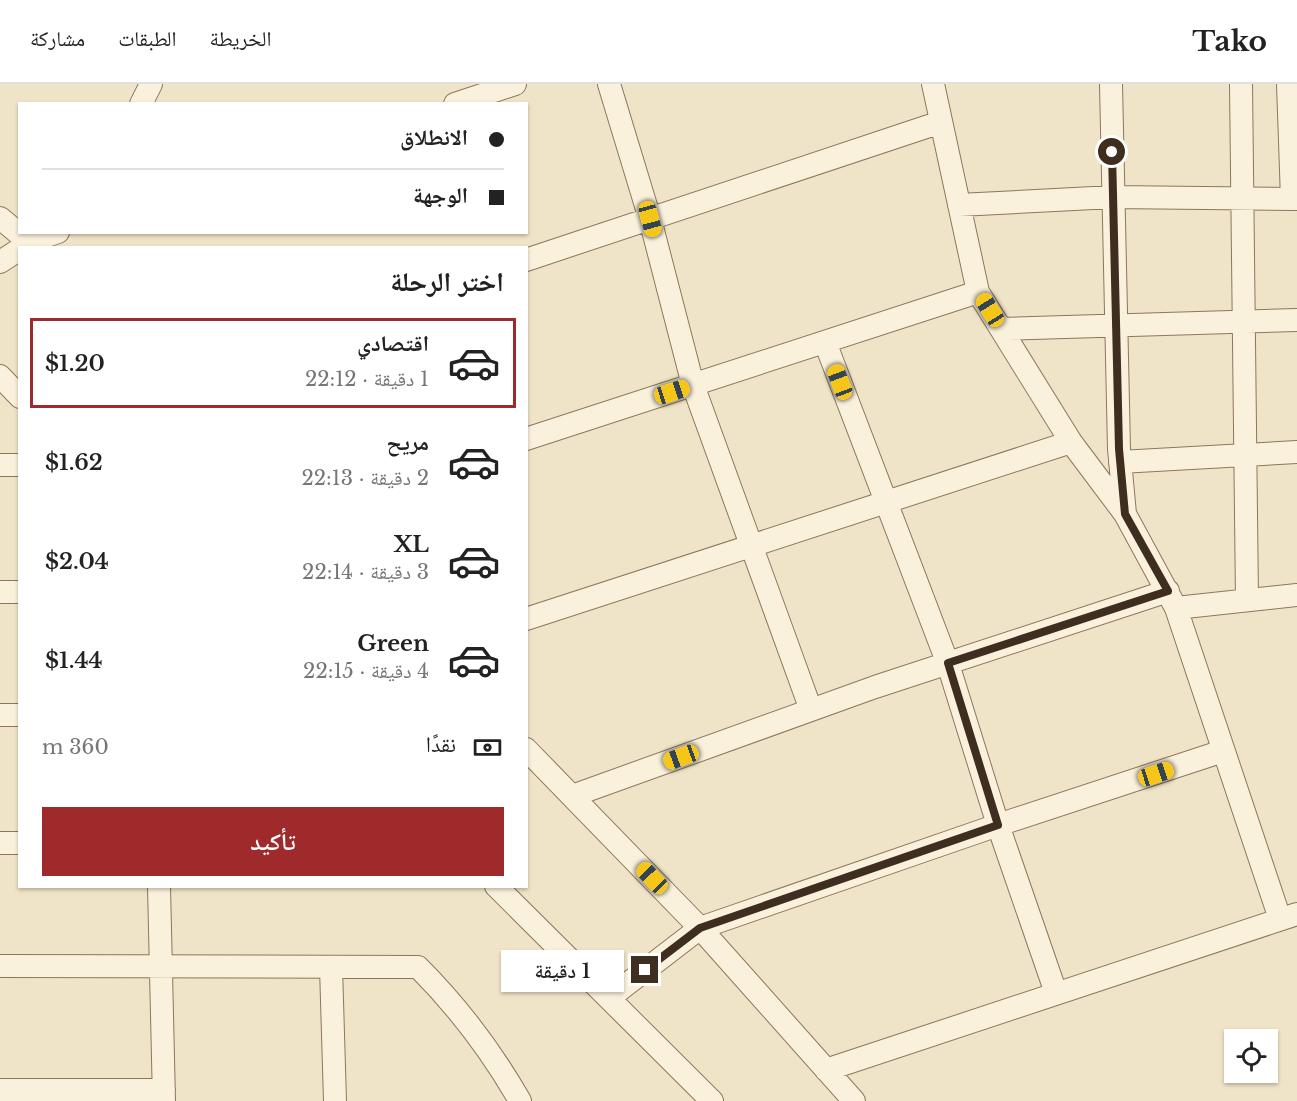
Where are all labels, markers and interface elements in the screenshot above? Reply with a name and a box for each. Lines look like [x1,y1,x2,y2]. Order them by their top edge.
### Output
text: Tako [1192,24,1267,59]
text: مشاركة [30,26,85,52]
text: الطبقات [118,26,177,52]
text: الخريطة [210,26,271,52]
text: الانطلاق [400,124,468,151]
route start [1098,138,1125,165]
text: الوجهة [413,182,468,209]
car [637,199,663,239]
text: اختر الرحلة [390,265,504,298]
car [973,290,1007,330]
text: اقتصادي [357,330,429,357]
icon: car [447,336,501,390]
text: $1.20 [45,350,105,377]
car [825,362,855,402]
text: 1 دقيقة · 22:12 [305,367,429,391]
car [652,378,692,406]
text: مريح [386,429,429,456]
icon: car [447,435,501,489]
text: $1.62 [45,449,103,476]
text: 2 دقيقة · 22:13 [301,466,429,490]
text: XL [394,531,429,558]
icon: car [447,534,501,588]
text: $2.04 [45,548,109,575]
text: 3 دقيقة · 22:14 [302,560,429,584]
text: Green [357,630,429,657]
icon: car [447,633,501,687]
text: $1.44 [45,647,103,674]
text: 4 دقيقة · 22:15 [303,659,429,683]
text: نقدًا [426,731,456,758]
icon: cash [471,731,504,764]
text: 360 m [42,735,109,759]
car [661,742,701,772]
car [1136,760,1176,788]
button: تأكيد [42,807,504,876]
car [633,859,671,897]
callout: 1 دقيقة [501,949,624,991]
route end [631,956,658,983]
text: 1 دقيقة [535,959,590,983]
map controls [1224,1029,1278,1083]
button: locate [1224,1029,1278,1083]

